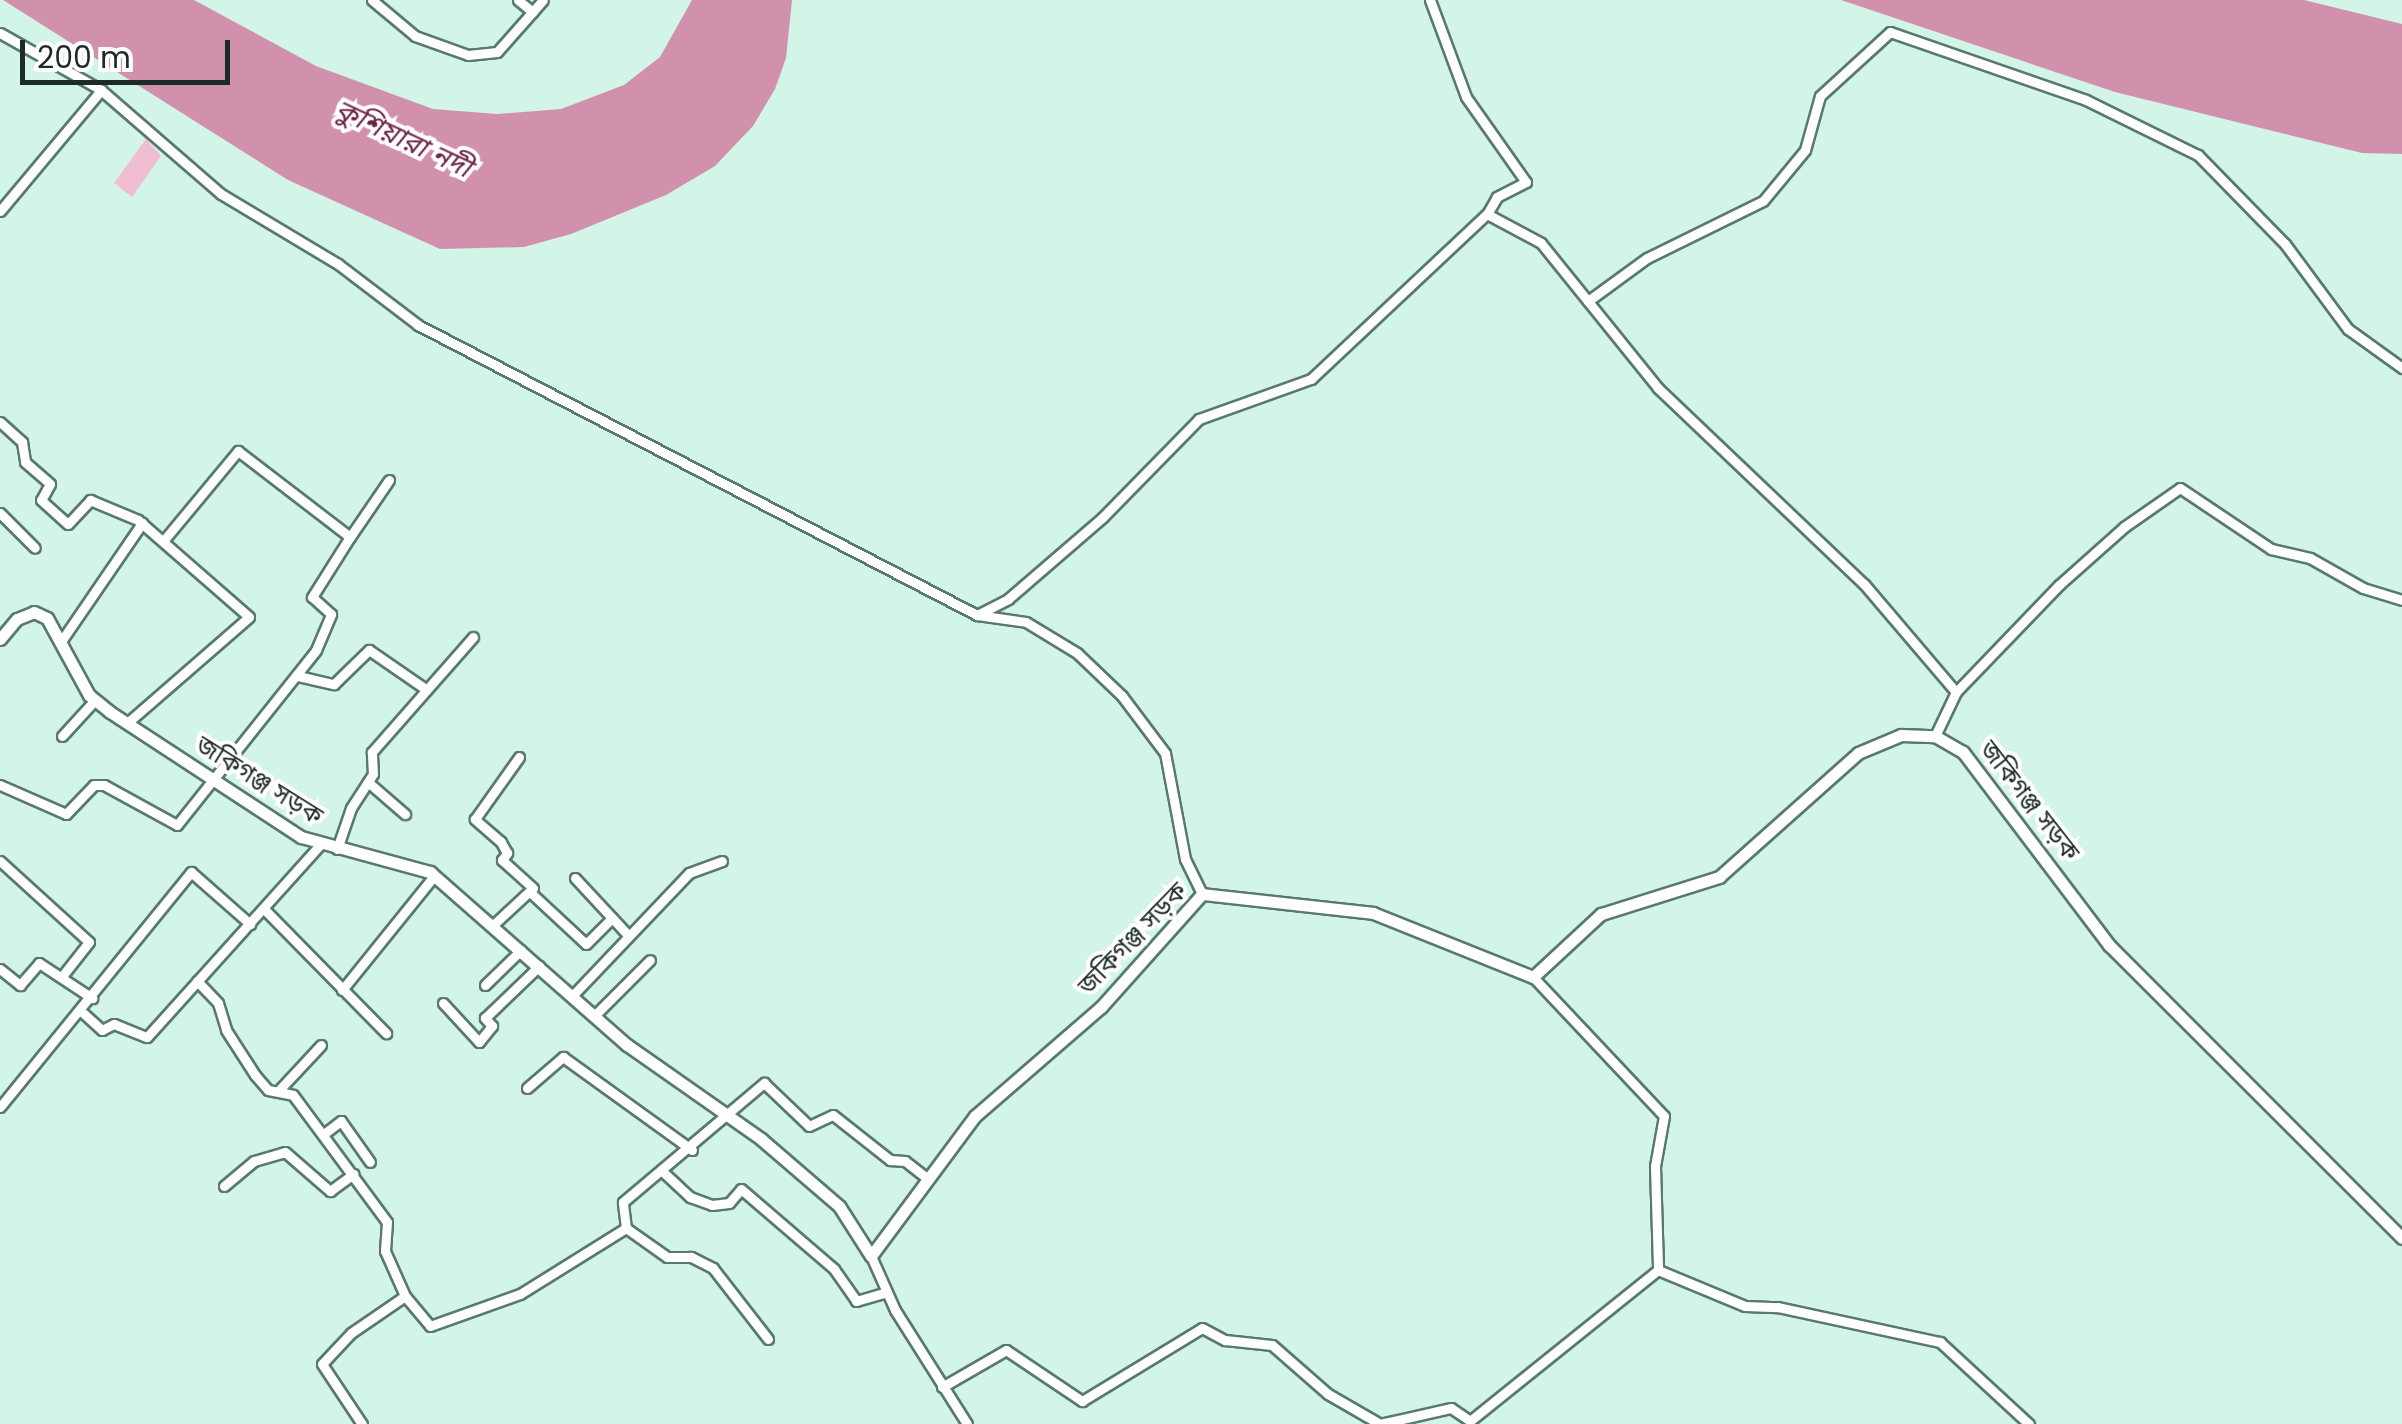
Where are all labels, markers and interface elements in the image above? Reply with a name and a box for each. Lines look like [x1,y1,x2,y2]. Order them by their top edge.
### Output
scale bar [25,20,235,82]
text: 200 m [37,36,131,79]
water label: কুশিয়ারা নদী [330,93,476,185]
street label: জকিগঞ্জ সড়ক [190,730,328,832]
street label: জকিগঞ্জ সড়ক [1973,735,2085,867]
street label: জকিগঞ্জ সড়ক [1072,877,1194,1001]

